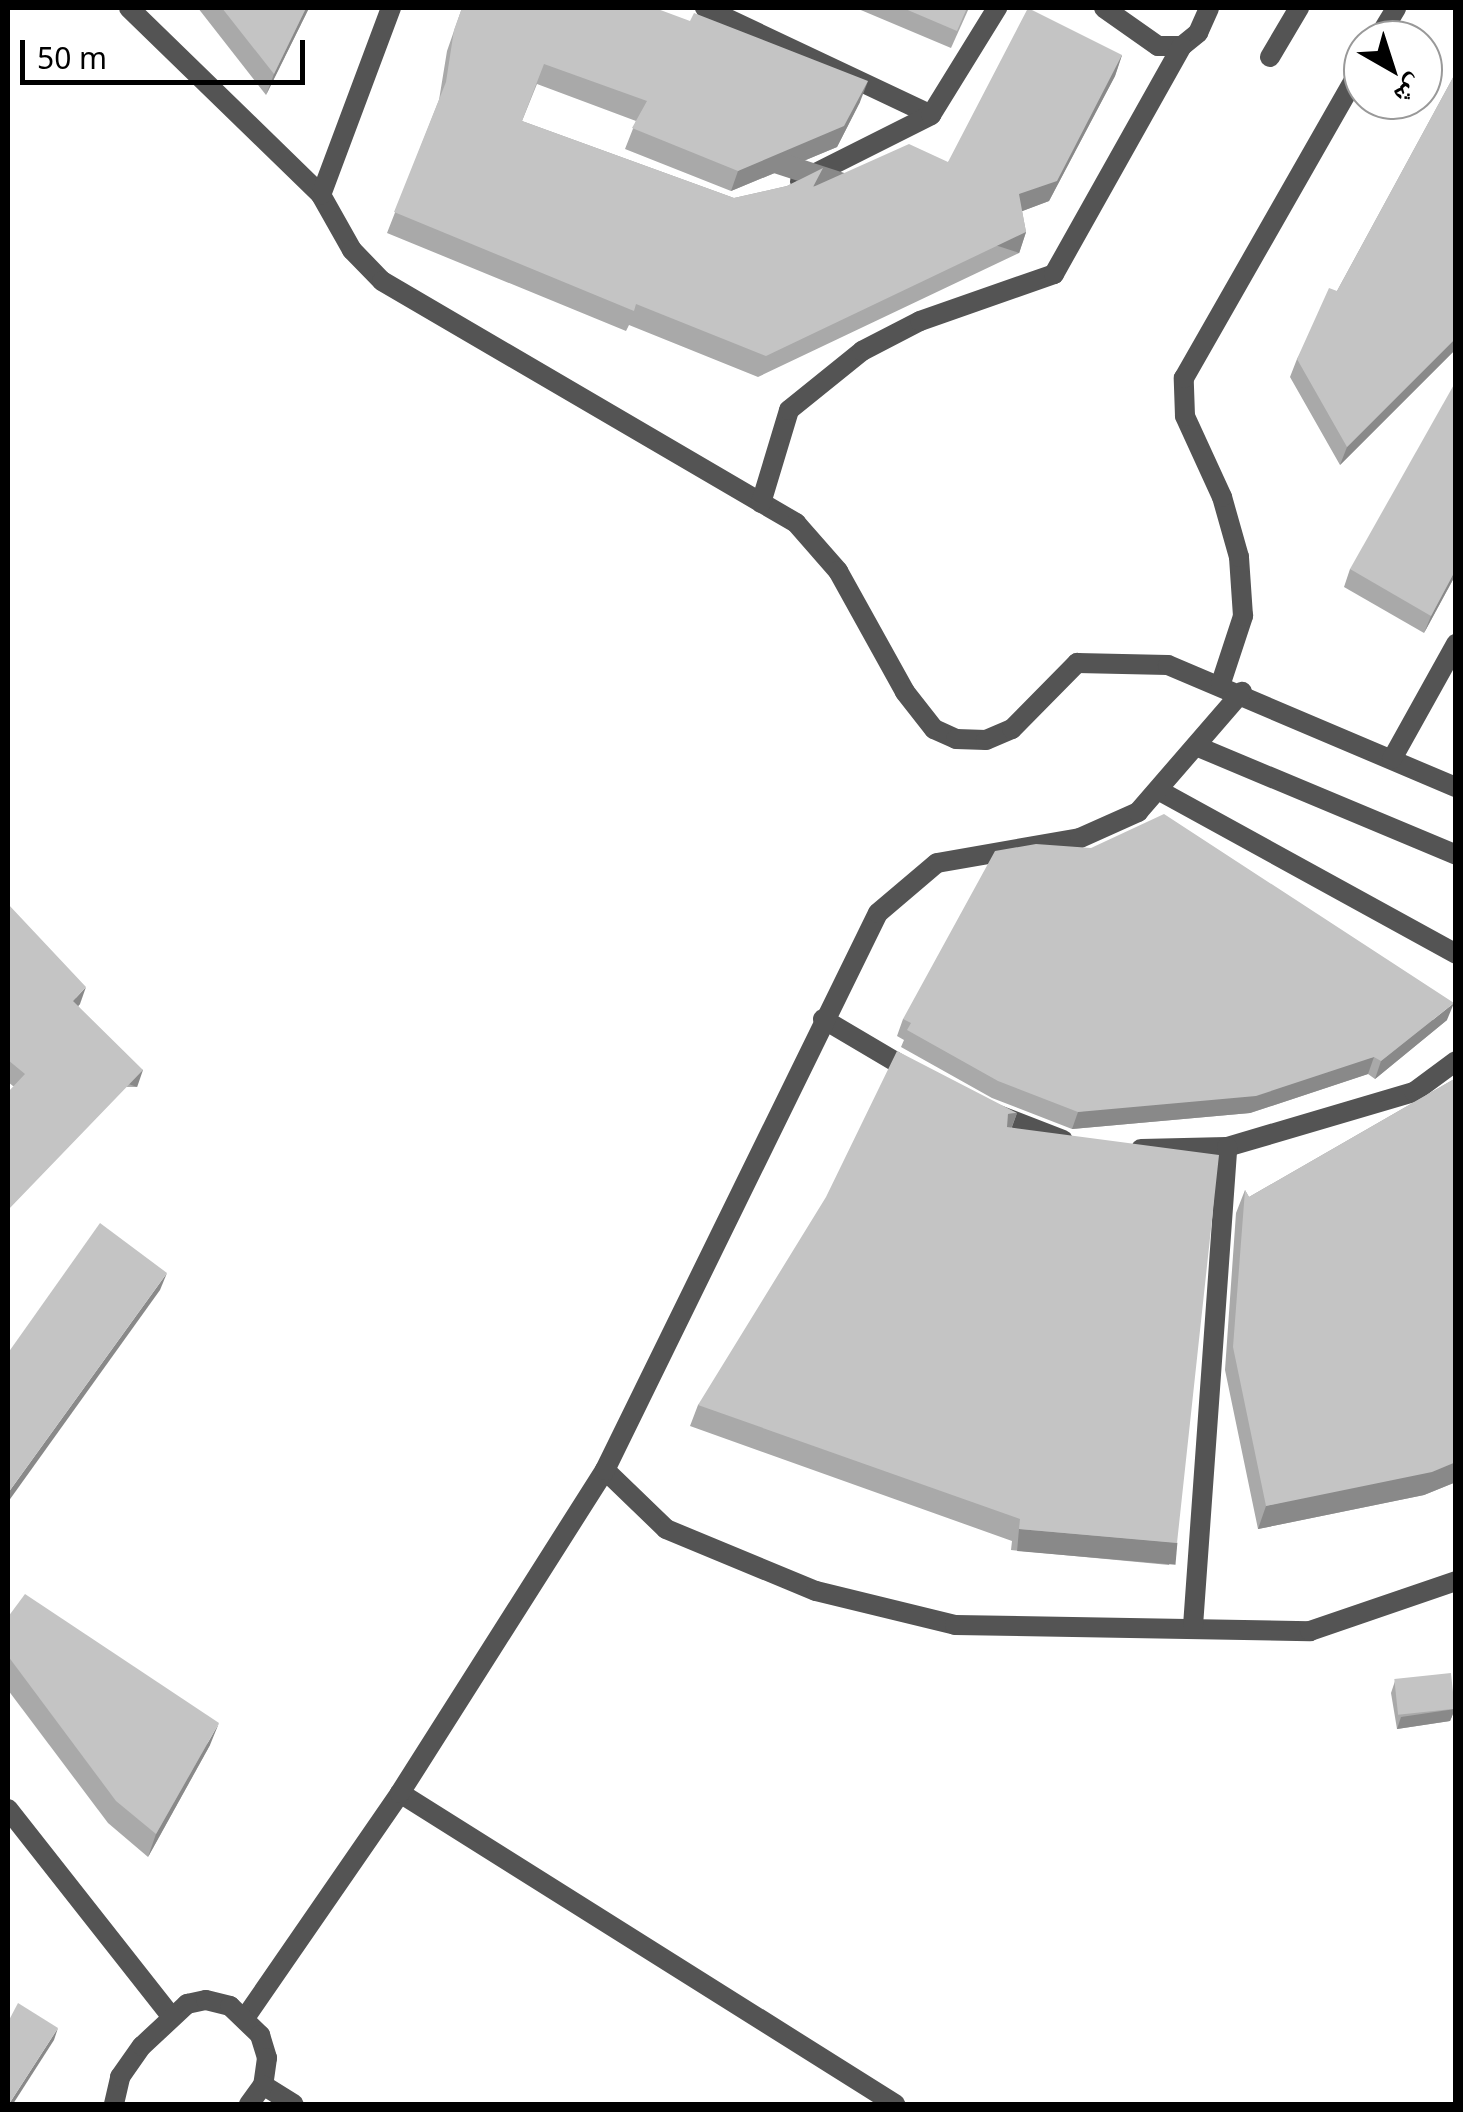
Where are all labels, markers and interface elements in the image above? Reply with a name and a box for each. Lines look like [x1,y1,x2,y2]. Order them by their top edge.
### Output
scale bar [25,20,310,82]
north arrow [1343,20,1443,120]
text: 50 m [37,37,107,78]
text: ش [1387,68,1434,116]

